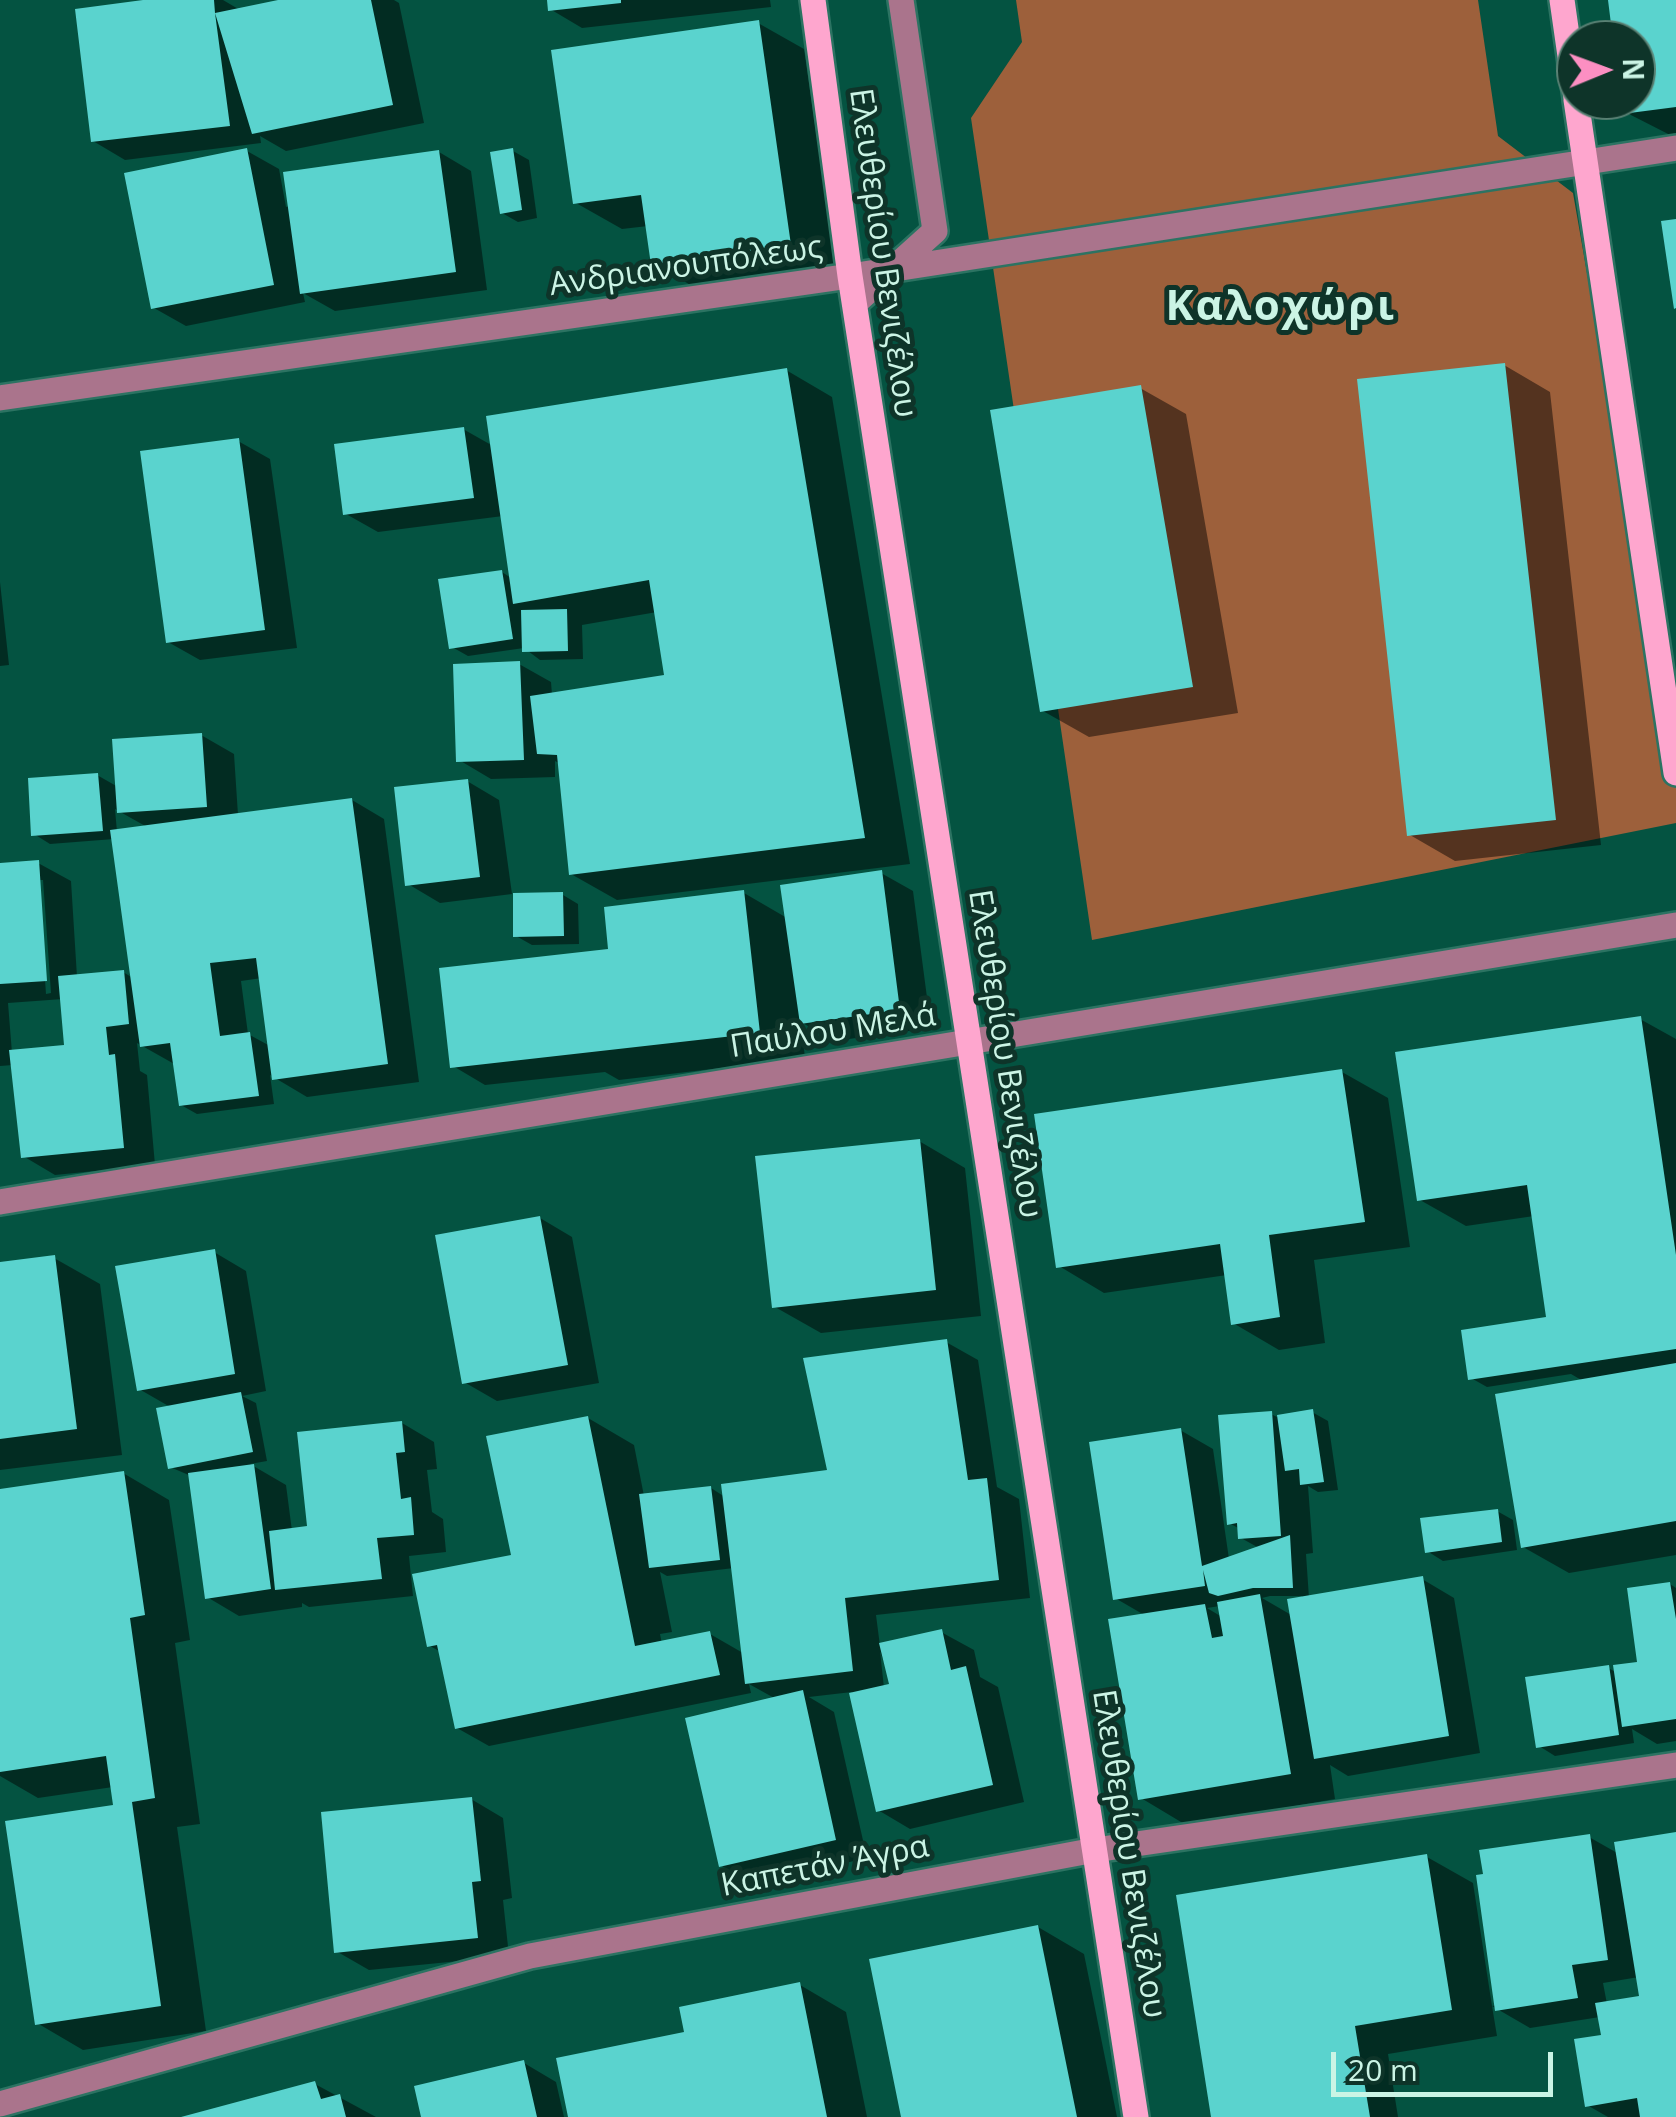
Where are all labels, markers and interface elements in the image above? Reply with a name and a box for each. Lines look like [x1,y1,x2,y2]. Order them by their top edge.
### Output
north arrow [1556,20,1656,120]
text: N [1615,58,1653,81]
street label: Ελευθερίου Βενιζέλου [840,86,924,420]
street label: Ανδριανουπόλεως [547,229,825,305]
district label: Καλοχώρι [1165,283,1397,333]
street label: Ελευθερίου Βενιζέλου [959,887,1049,1221]
street label: Παύλου Μελά [728,997,938,1067]
street label: Ελευθερίου Βενιζέλου [1083,1687,1173,2021]
street label: Καπετάν Άγρα [718,1828,932,1906]
scale bar [1336,2032,1558,2094]
text: 20 m [1348,2049,1418,2090]

